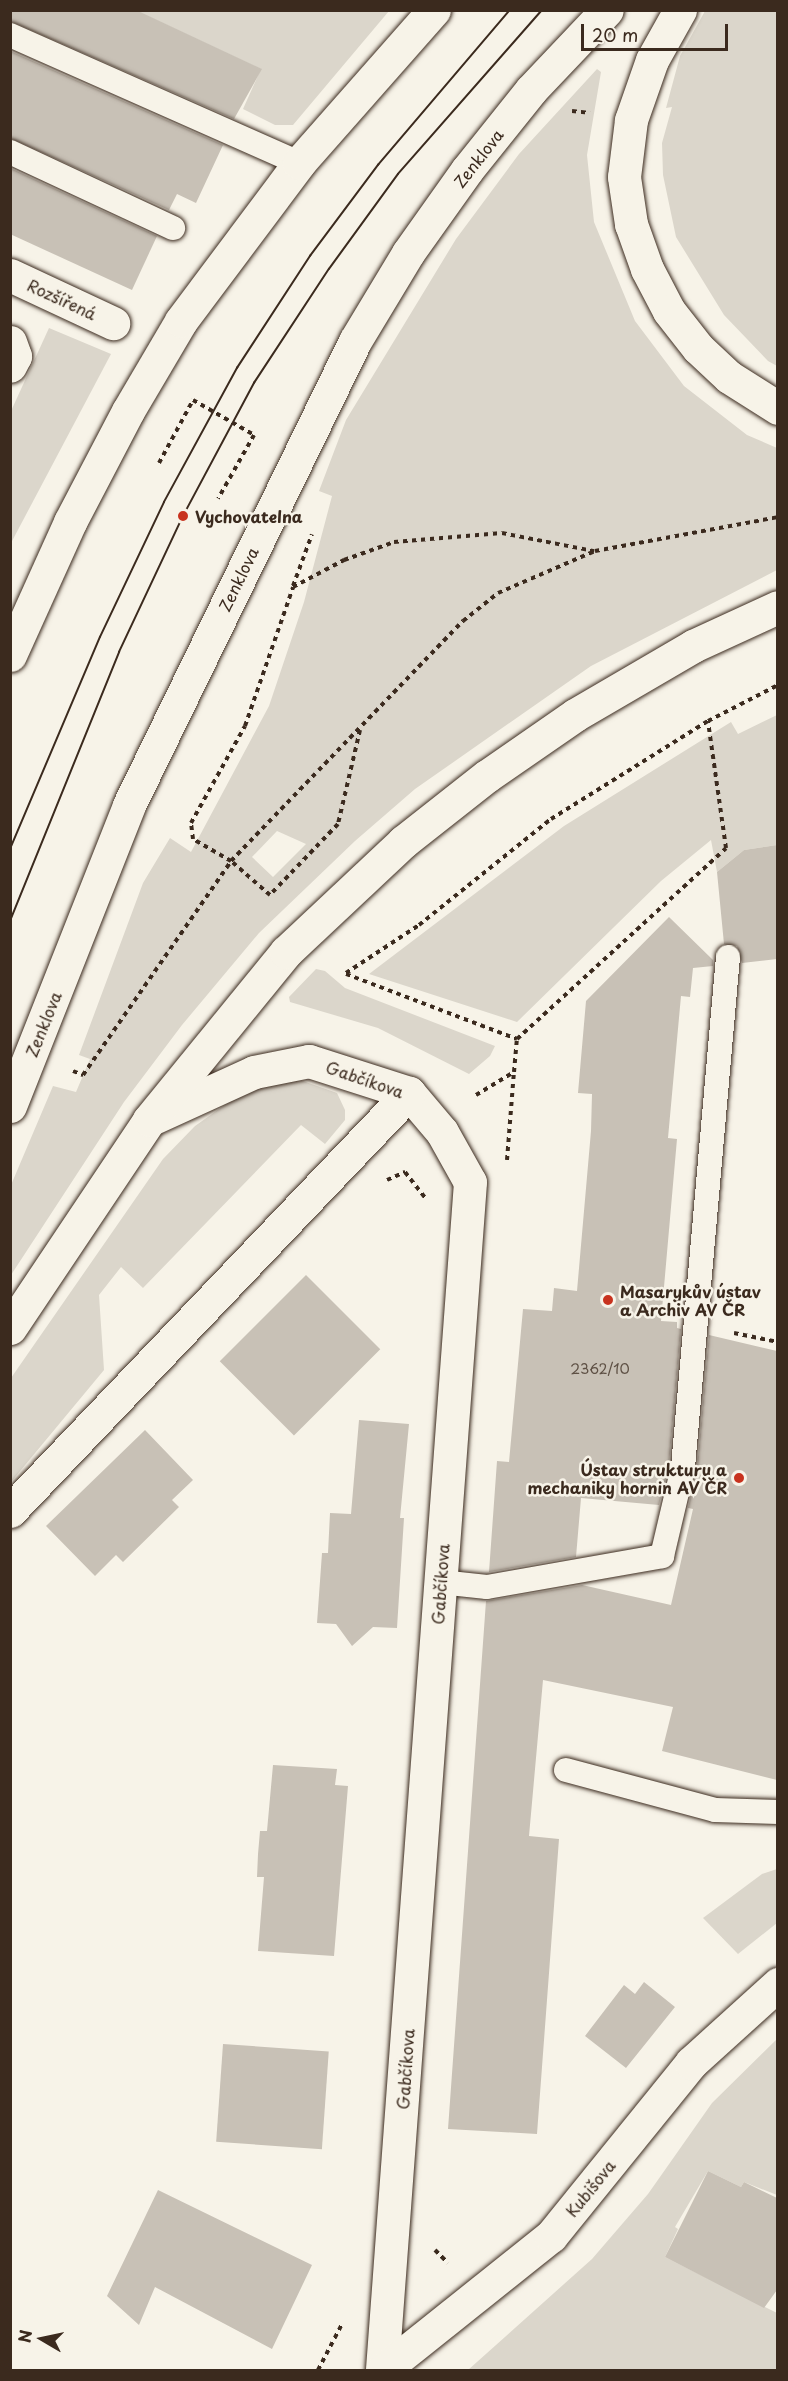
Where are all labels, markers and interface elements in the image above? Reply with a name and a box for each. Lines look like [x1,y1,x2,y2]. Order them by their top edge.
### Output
scale bar [584,12,731,50]
text: 20 m [592,21,638,48]
street label: Zenklova [449,125,507,191]
street label: Rozšířená [25,275,99,323]
place label: Vychovatelna [195,506,303,526]
marker: Vychovatelna [176,509,190,523]
street label: Zenklova [214,544,262,614]
street label: Zenklova [21,988,65,1060]
street label: Gabčíkova [324,1057,406,1101]
place label: Masarykův ústav a Archiv AV ČR [620,1281,761,1319]
marker: Masarykův ústav a Archiv AV ČR [601,1293,615,1307]
house number: 2362/10 [570,1361,630,1377]
place label: Ústav struktury a mechaniky hornin AV ČR [524,1459,727,1497]
marker: Ústav struktury a mechaniky hornin AV ČR [732,1471,746,1485]
street label: Gabčíkova [428,1543,452,1625]
street label: Gabčíkova [393,2028,417,2110]
street label: Kubišova [561,2156,619,2220]
north arrow [12,2309,72,2369]
text: N [11,2328,37,2344]

